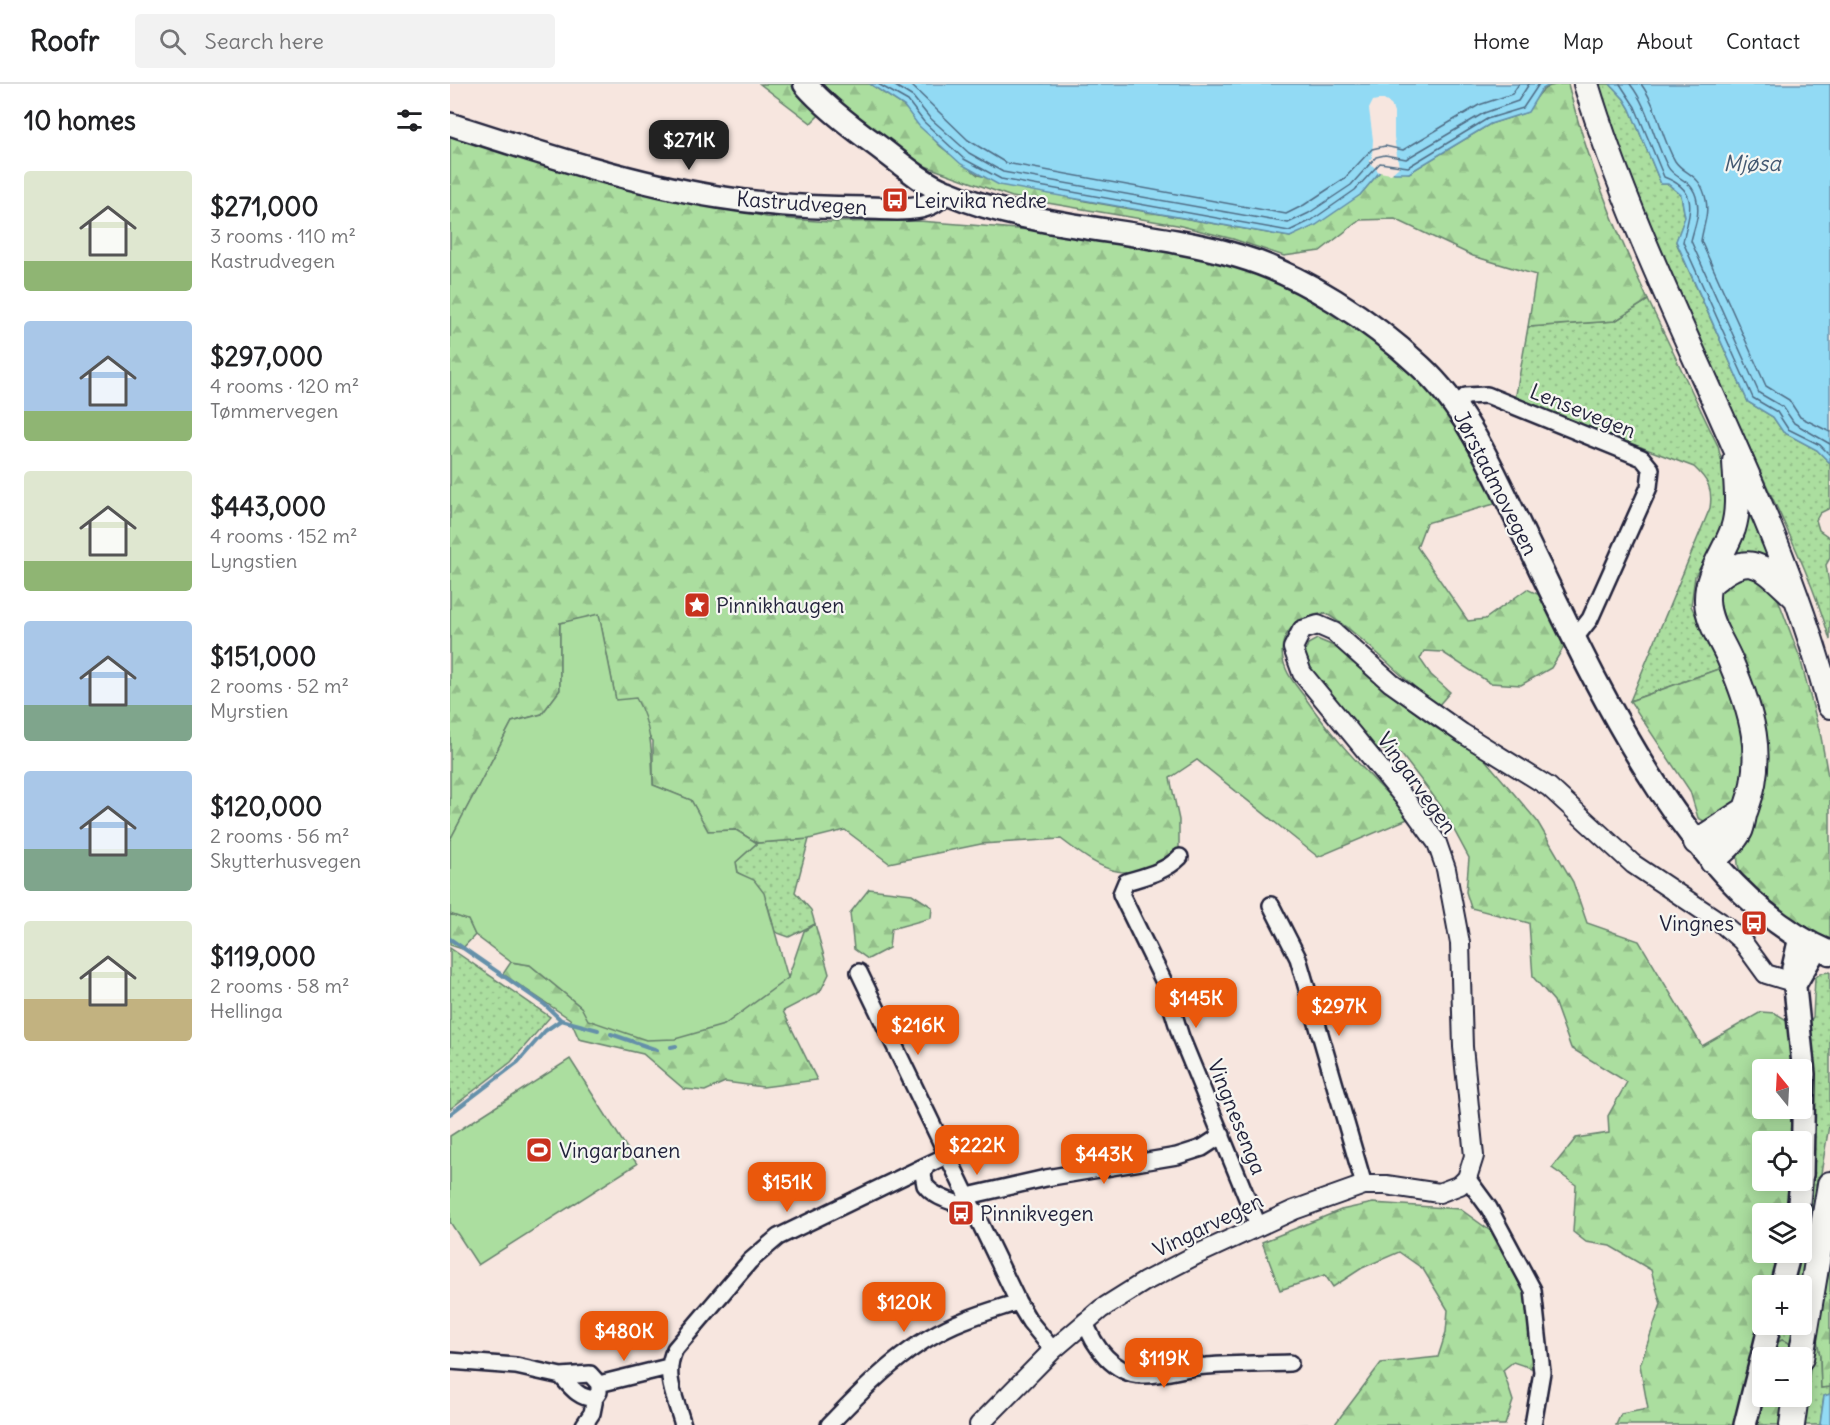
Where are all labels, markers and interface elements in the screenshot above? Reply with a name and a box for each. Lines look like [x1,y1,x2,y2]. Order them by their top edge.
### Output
search box [135,14,555,68]
text: Roofr [30,23,99,59]
icon: search [156,25,189,58]
text: Search here [204,27,324,55]
text: Home [1473,28,1530,55]
text: Map [1563,28,1604,55]
text: About [1637,28,1693,55]
text: Contact [1726,28,1800,55]
text: 10 homes [24,104,136,137]
icon: filters [393,104,426,137]
pin: $271K [647,120,731,171]
text: $271K [663,127,715,152]
water label: Mjøsa [1723,149,1782,177]
street label: Kastrudvegen [736,185,868,221]
bus stop icon: Leirvika nedre [880,185,910,215]
place label: Leirvika nedre [914,187,1047,214]
text: $271,000 [210,190,319,223]
icon: home [72,195,144,267]
text: 3 rooms · 110 m² [210,223,356,248]
text: Kastrudvegen [210,248,335,273]
text: $297,000 [210,340,323,373]
icon: home [72,345,144,417]
text: 4 rooms · 120 m² [210,373,359,398]
street label: Lensevegen [1526,378,1640,444]
text: Tømmervegen [210,398,338,423]
street label: Jørstadmovegen [1448,406,1544,560]
text: $443,000 [210,490,326,523]
icon: home [72,495,144,567]
text: 4 rooms · 152 m² [210,523,358,548]
text: Lyngstien [210,548,297,573]
place icon: Pinnikhaugen [682,590,712,620]
place label: Pinnikhaugen [716,592,844,619]
text: $151,000 [210,640,316,673]
icon: home [72,645,144,717]
text: 2 rooms · 52 m² [210,673,349,698]
text: Myrstien [210,698,288,723]
street label: Vingarvegen [1371,727,1463,839]
text: $120,000 [210,790,322,823]
icon: home [72,795,144,867]
text: 2 rooms · 56 m² [210,823,350,848]
text: Skytterhusvegen [210,848,361,873]
bus stop icon: Vingnes [1739,908,1769,938]
place label: Vingnes [1659,910,1734,937]
text: $119,000 [210,940,316,973]
icon: home [72,945,144,1017]
text: 2 rooms · 58 m² [210,973,350,998]
pin: $145K [1154,978,1238,1029]
text: $145K [1169,985,1223,1010]
pin: $297K [1297,986,1381,1037]
text: $297K [1311,993,1367,1018]
text: Hellinga [210,998,283,1023]
pin: $216K [876,1005,960,1056]
text: $216K [891,1012,945,1037]
street label: Vingnesenga [1202,1055,1272,1179]
north arrow [1752,1059,1812,1119]
map controls [1752,1059,1812,1407]
pin: $222K [935,1125,1019,1176]
button: locate [1752,1131,1812,1191]
text: $222K [949,1132,1005,1157]
pin: $443K [1062,1134,1146,1185]
sports icon: Vingarbanen [524,1135,554,1165]
place label: Vingarbanen [559,1137,681,1164]
text: $443K [1075,1141,1133,1166]
pin: $151K [745,1162,829,1213]
text: $151K [762,1169,812,1194]
street label: Vingarvegen [1149,1187,1267,1263]
bus stop icon: Pinnikvegen [946,1198,976,1228]
place label: Pinnikvegen [980,1200,1094,1227]
button: layers [1752,1203,1812,1263]
button: + [1752,1275,1812,1335]
pin: $120K [862,1282,946,1333]
text: $120K [876,1289,932,1314]
pin: $480K [582,1311,666,1362]
text: $480K [594,1318,654,1343]
pin: $119K [1122,1338,1206,1389]
text: $119K [1139,1345,1189,1370]
button: − [1752,1347,1812,1407]

